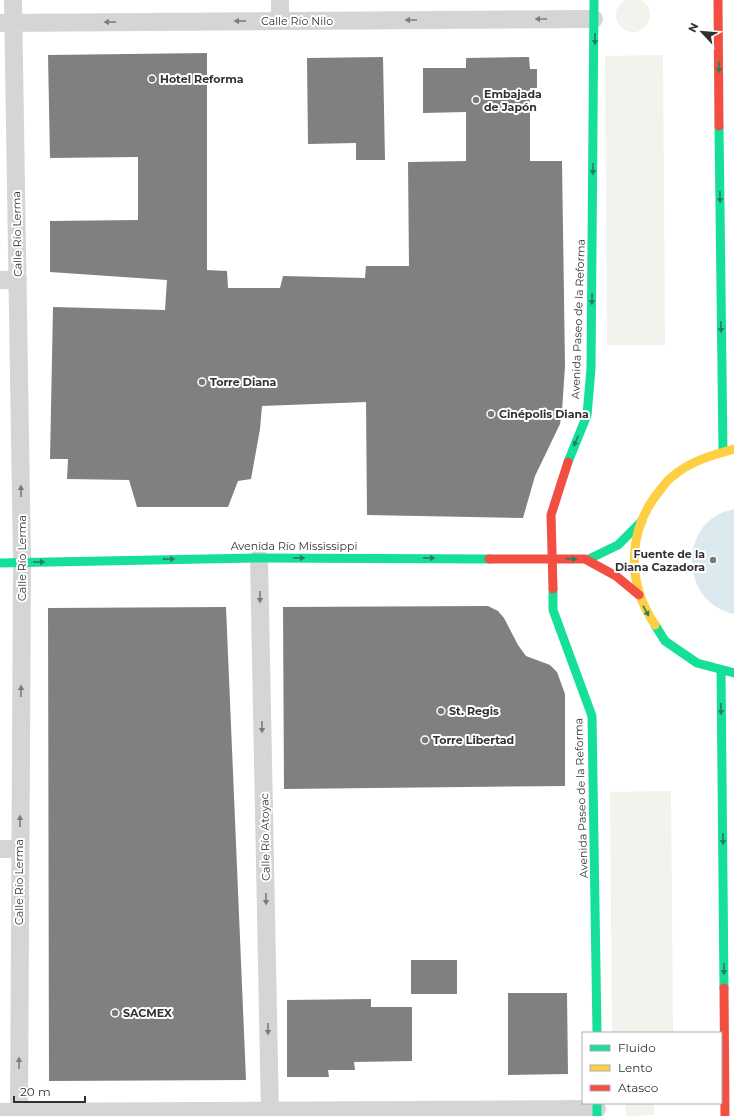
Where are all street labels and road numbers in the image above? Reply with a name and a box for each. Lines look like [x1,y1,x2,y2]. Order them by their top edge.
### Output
street label: Calle Río Nilo [261,14,333,28]
street label: Calle Río Lerma [9,191,25,277]
street label: Avenida Paseo de la Reforma [568,239,588,399]
street label: Calle Río Lerma [15,515,29,601]
street label: Avenida Río Mississippi [231,539,357,553]
street label: Avenida Paseo de la Reforma [571,718,591,878]
street label: Calle Río Atoyac [257,793,273,881]
street label: Calle Río Lerma [12,839,26,925]

